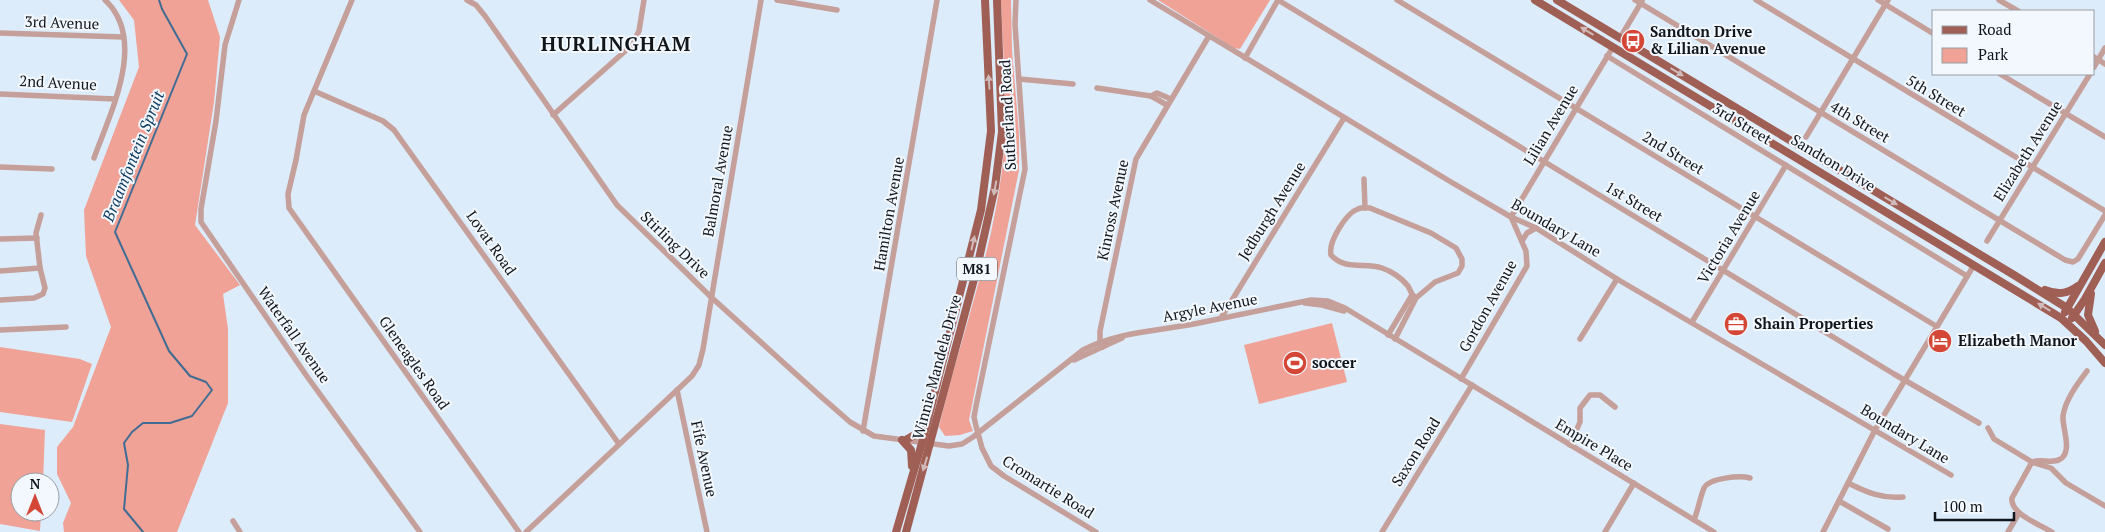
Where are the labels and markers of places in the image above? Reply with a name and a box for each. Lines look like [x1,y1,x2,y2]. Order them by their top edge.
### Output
place label: Sandton Drive & Lilian Avenue [1650,21,1766,58]
bus stop icon: Sandton Drive & Lilian Avenue [1620,28,1646,54]
office icon: Shain Properties [1723,311,1749,337]
place label: Shain Properties [1754,313,1874,333]
hotel icon: Elizabeth Manor [1927,328,1953,354]
place label: Elizabeth Manor [1958,330,2078,350]
sports icon: soccer [1282,350,1308,376]
place label: soccer [1312,352,1357,372]

